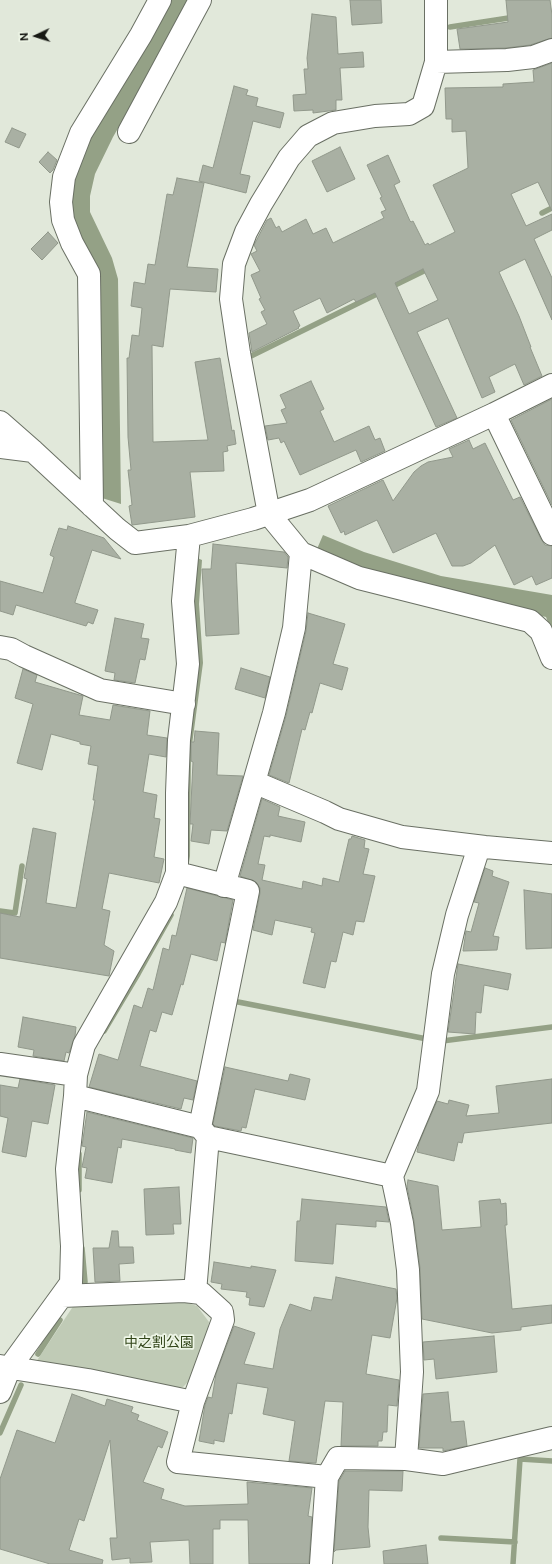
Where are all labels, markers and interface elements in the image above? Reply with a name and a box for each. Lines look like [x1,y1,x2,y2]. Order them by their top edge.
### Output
north arrow [16,16,56,56]
text: N [18,32,30,42]
park label: 中之割公園 [124,1335,194,1351]

